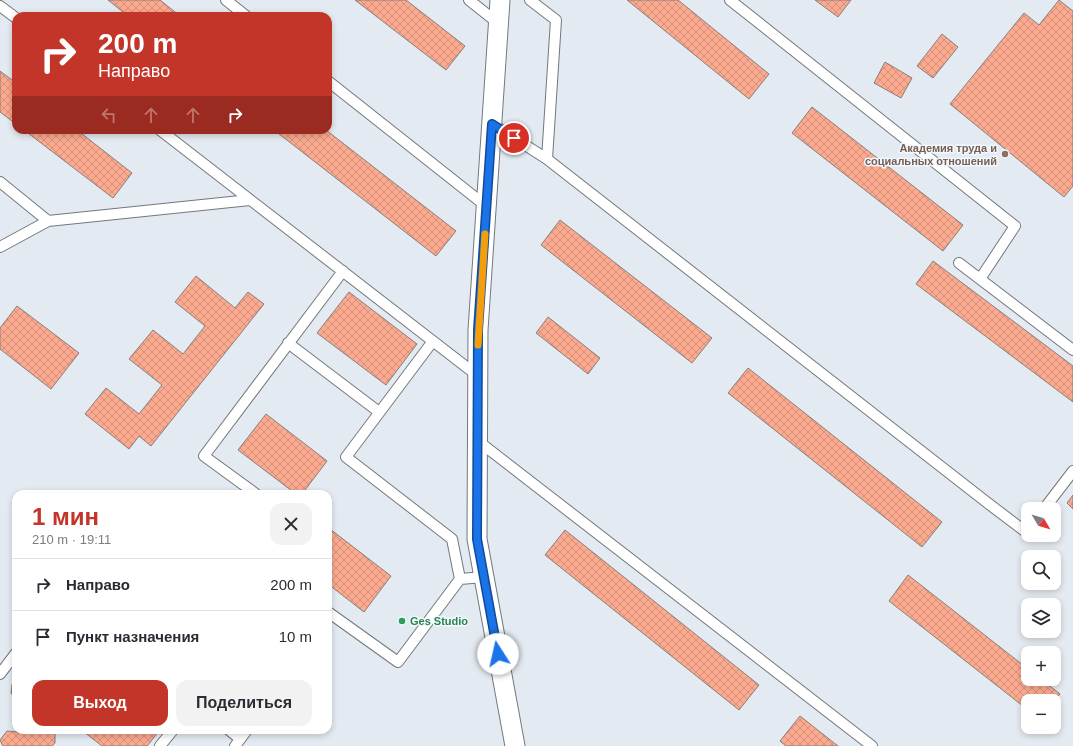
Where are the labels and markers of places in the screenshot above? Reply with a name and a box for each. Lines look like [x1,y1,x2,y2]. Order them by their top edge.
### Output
pin [497,121,531,155]
place label: Академия труда и социальных отношений [865,142,997,167]
marker: Академия труда и социальных отношений [1000,149,1010,159]
place label: Ges Studio [410,615,468,627]
marker: Ges Studio [397,616,407,626]

